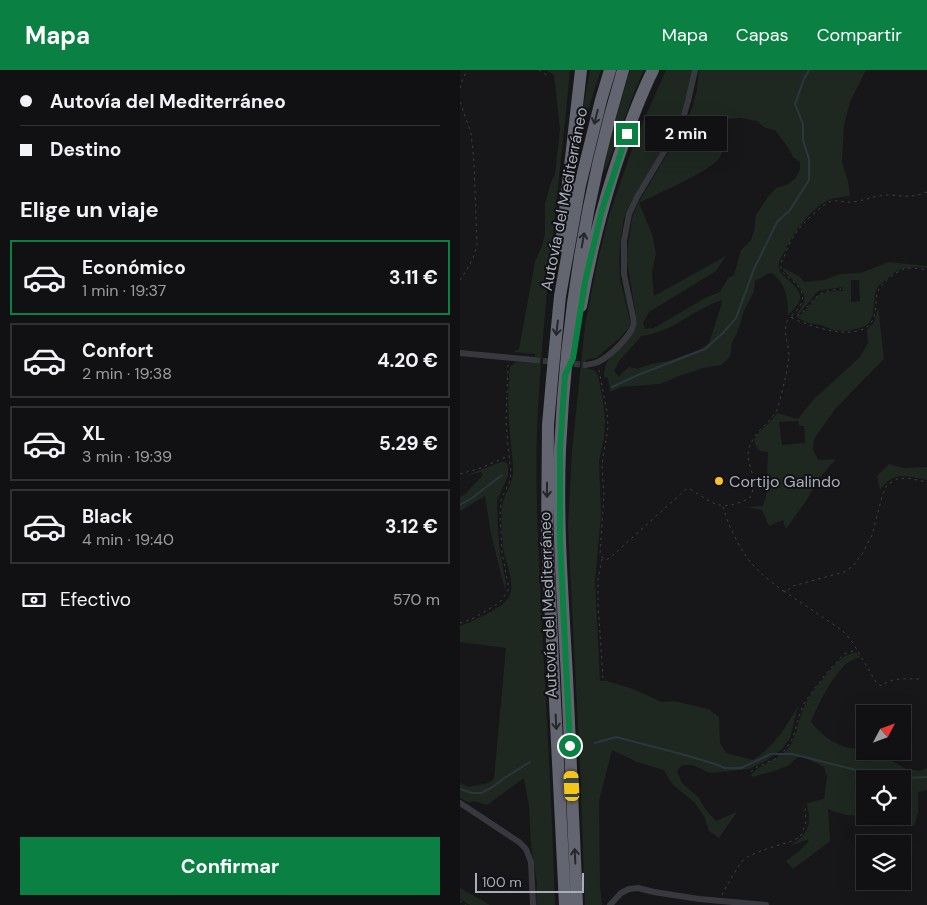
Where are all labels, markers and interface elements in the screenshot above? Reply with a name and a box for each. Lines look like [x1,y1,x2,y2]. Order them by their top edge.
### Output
text: Mapa [25,20,90,51]
text: Mapa [662,23,708,47]
text: Capas [736,23,789,47]
text: Compartir [817,23,902,47]
text: Autovía del Mediterráneo [50,89,286,114]
street label: Autovía del Mediterráneo [536,105,592,293]
one-way arrow [591,108,600,124]
callout: 2 min [644,116,727,152]
route end [616,123,638,145]
text: 2 min [665,123,707,144]
text: Destino [50,137,121,162]
text: Elige un viaje [20,195,159,224]
one-way arrow [579,232,589,248]
icon: car [22,255,67,300]
text: Económico [82,255,186,280]
text: 3.11 € [389,265,438,290]
text: 1 min · 19:37 [82,280,166,301]
one-way arrow [552,320,562,336]
icon: car [22,338,67,383]
text: Confort [82,338,154,363]
text: 4.20 € [377,348,438,373]
text: 2 min · 19:38 [82,363,172,384]
icon: car [22,421,67,466]
text: XL [82,421,105,446]
text: 5.29 € [379,431,438,456]
text: 3 min · 19:39 [82,446,172,467]
place label: Cortijo Galindo [729,471,841,492]
marker: Cortijo Galindo [713,475,725,487]
one-way arrow [542,482,552,498]
icon: car [22,504,67,549]
text: Black [82,504,133,529]
street label: Autovía del Mediterráneo [534,511,562,699]
text: 3.12 € [385,514,438,539]
text: 4 min · 19:40 [82,529,174,550]
icon: cash [20,586,48,614]
text: Efectivo [60,587,131,612]
text: 570 m [393,589,440,610]
north arrow [856,705,911,760]
map controls [856,705,911,890]
one-way arrow [552,714,561,730]
route start [559,735,581,757]
button: locate [856,770,911,825]
car [563,771,580,801]
button: layers [856,835,911,890]
button: Confirmar [20,837,440,895]
one-way arrow [571,849,580,865]
scale bar [475,870,584,893]
text: 100 m [482,873,522,891]

